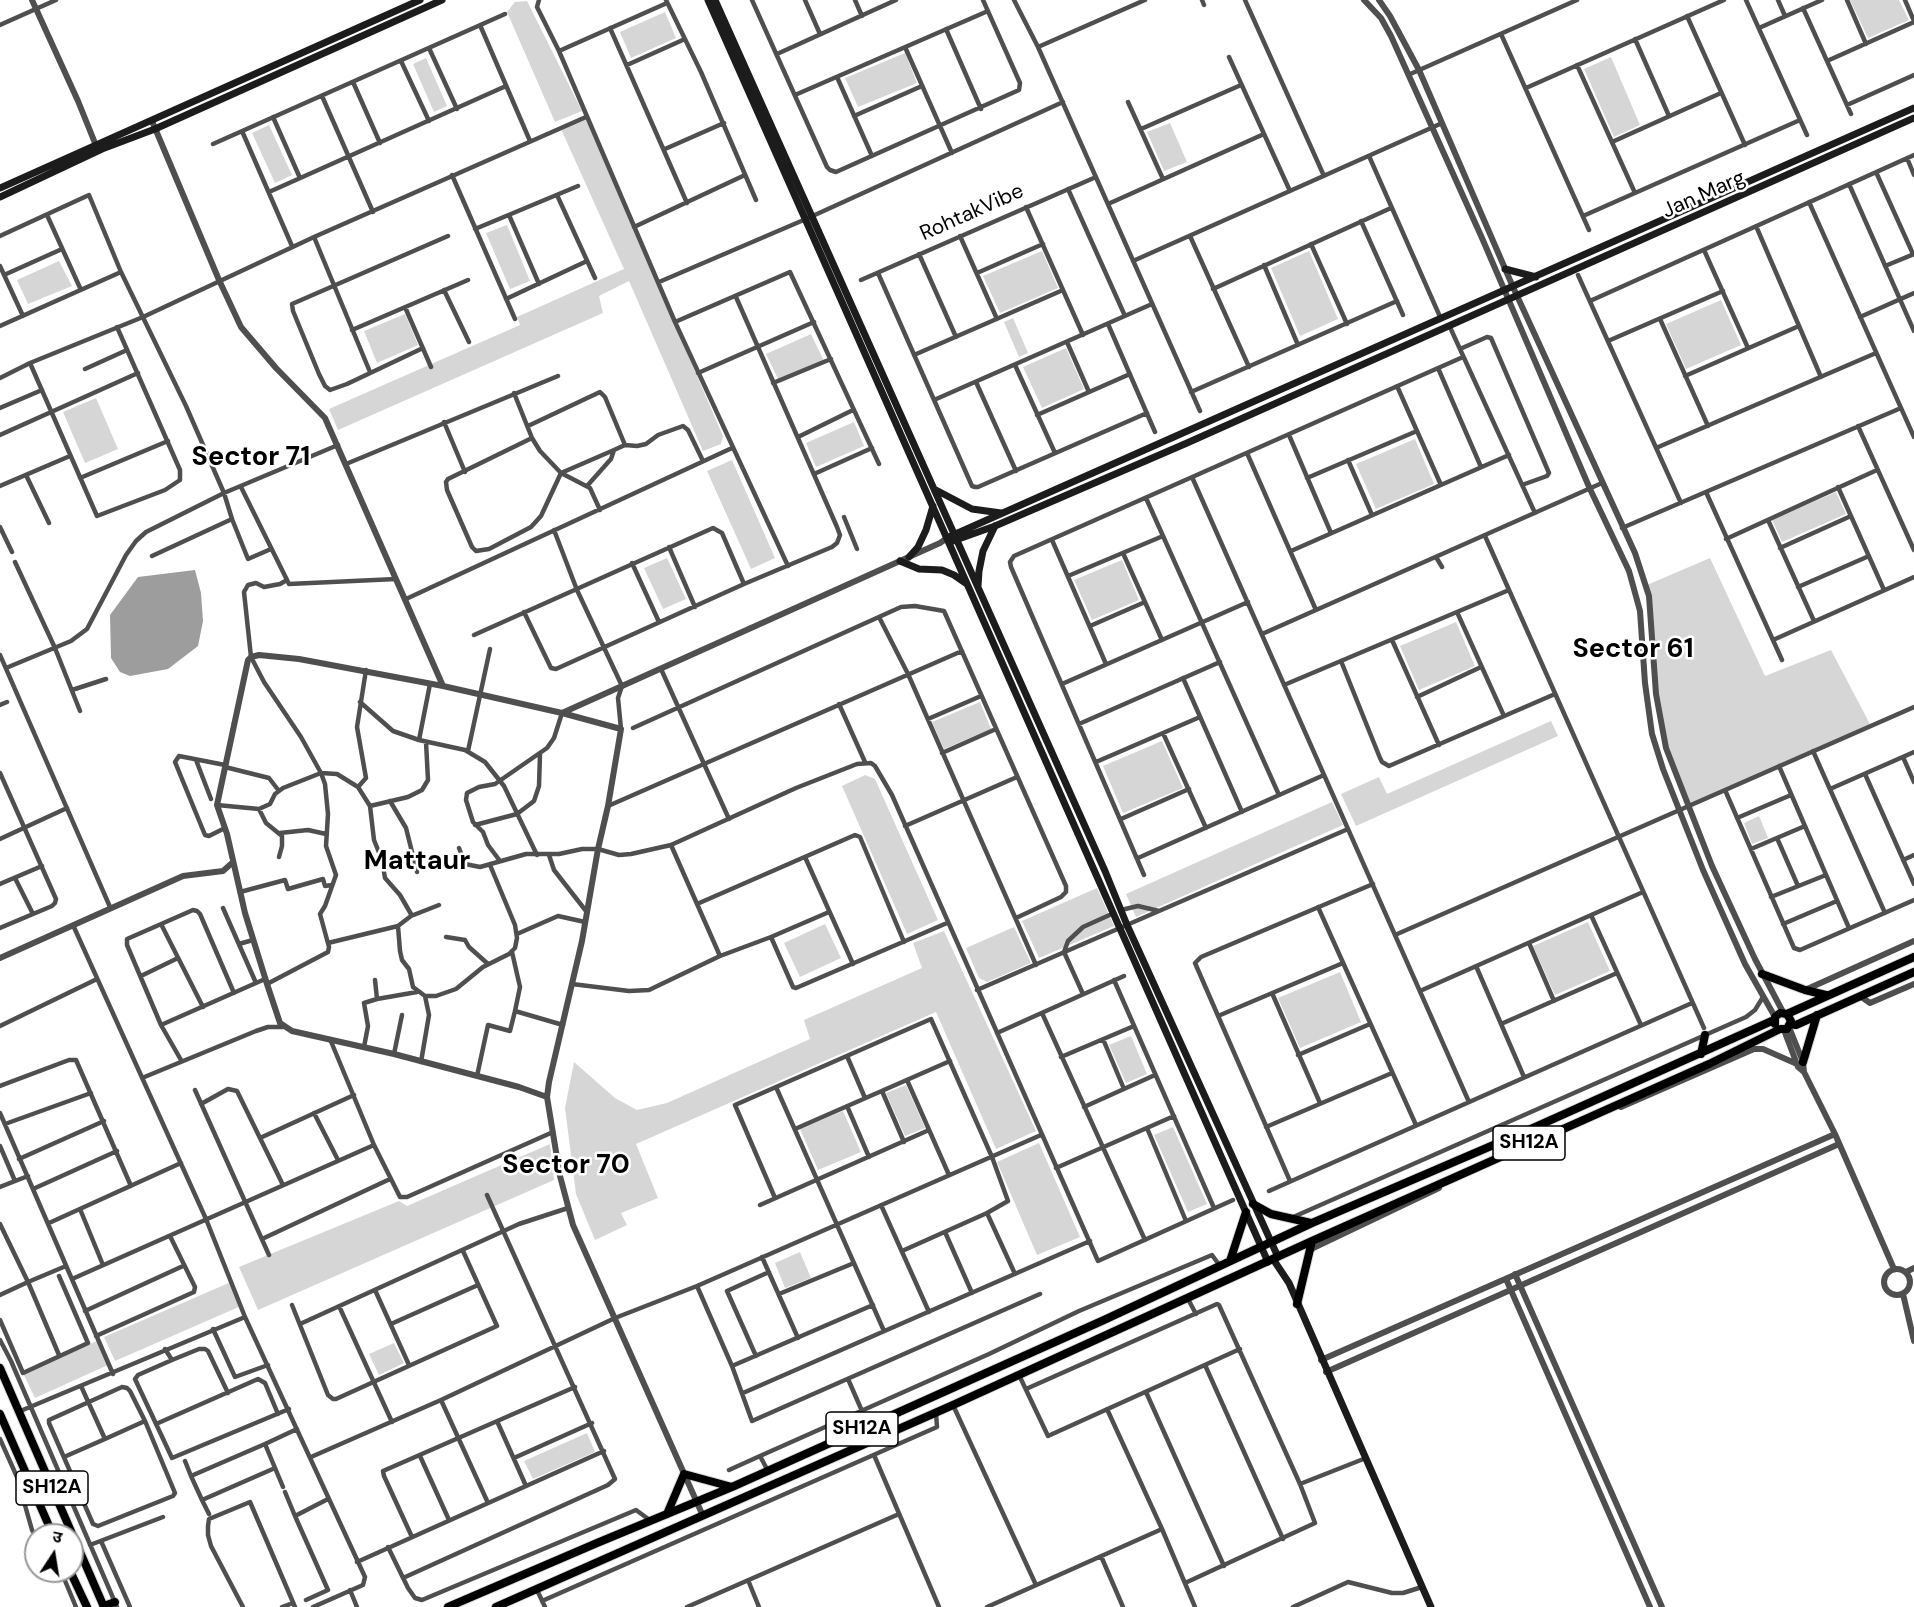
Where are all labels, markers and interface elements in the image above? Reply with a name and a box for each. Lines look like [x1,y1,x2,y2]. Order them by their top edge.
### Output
street label: Jan Marg [1659,166,1749,224]
street label: RohtakVibe [916,179,1028,247]
district label: Sector 71 [192,442,310,474]
district label: Sector 61 [1573,634,1693,666]
district label: Mattaur [364,846,470,878]
road number: SH12A [1493,1126,1565,1160]
district label: Sector 70 [502,1150,630,1182]
road number: SH12A [826,1412,898,1446]
road number: SH12A [16,1471,88,1505]
north arrow [24,1523,84,1583]
text: उ [51,1526,64,1548]

